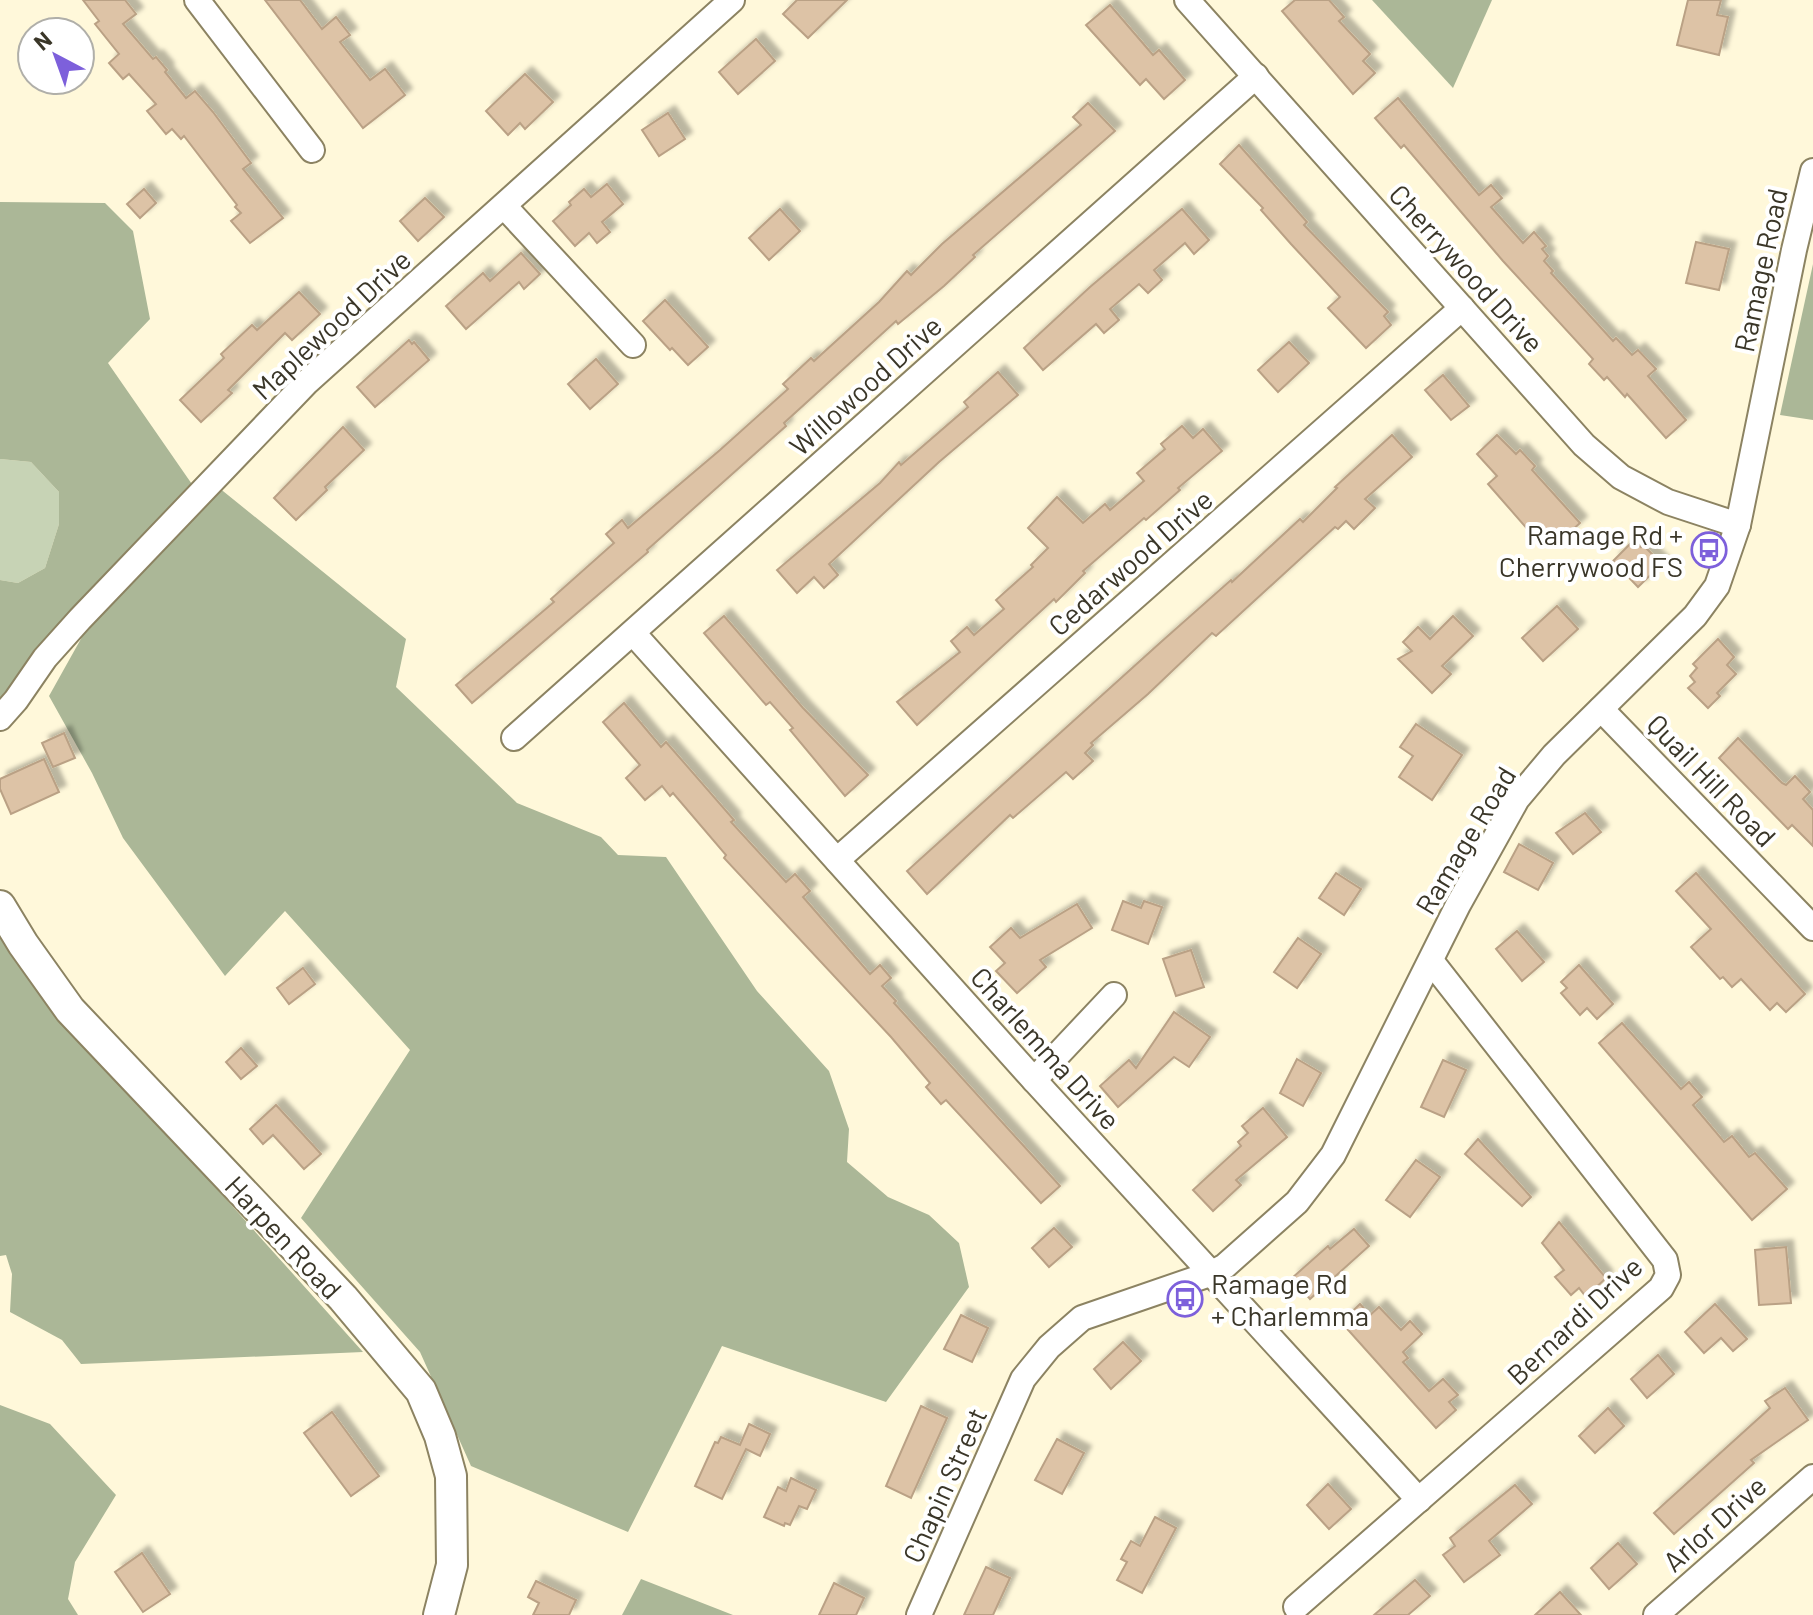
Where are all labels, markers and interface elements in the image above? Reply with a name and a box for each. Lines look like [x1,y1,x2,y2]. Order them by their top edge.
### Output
north arrow [16,16,96,96]
text: N [28,26,56,55]
street label: Cherrywood Drive [1383,177,1551,359]
street label: Ramage Road [1726,185,1794,355]
street label: Maplewood Drive [245,242,417,406]
street label: Willowood Drive [782,308,948,462]
street label: Cedarwood Drive [1041,482,1219,642]
place label: Ramage Rd + Cherrywood FS [1499,517,1683,583]
bus stop icon: Ramage Rd + Cherrywood FS [1690,531,1728,569]
street label: Quail Hill Road [1641,707,1783,853]
street label: Ramage Road [1408,760,1522,920]
street label: Charlemma Drive [964,960,1128,1136]
street label: Harpen Road [219,1169,349,1305]
street label: Bernardi Drive [1499,1249,1649,1391]
place label: Ramage Rd + Charlemma [1211,1266,1369,1332]
bus stop icon: Ramage Rd + Charlemma [1166,1280,1204,1318]
street label: Chapin Street [895,1402,993,1568]
street label: Arlor Drive [1655,1468,1773,1578]

